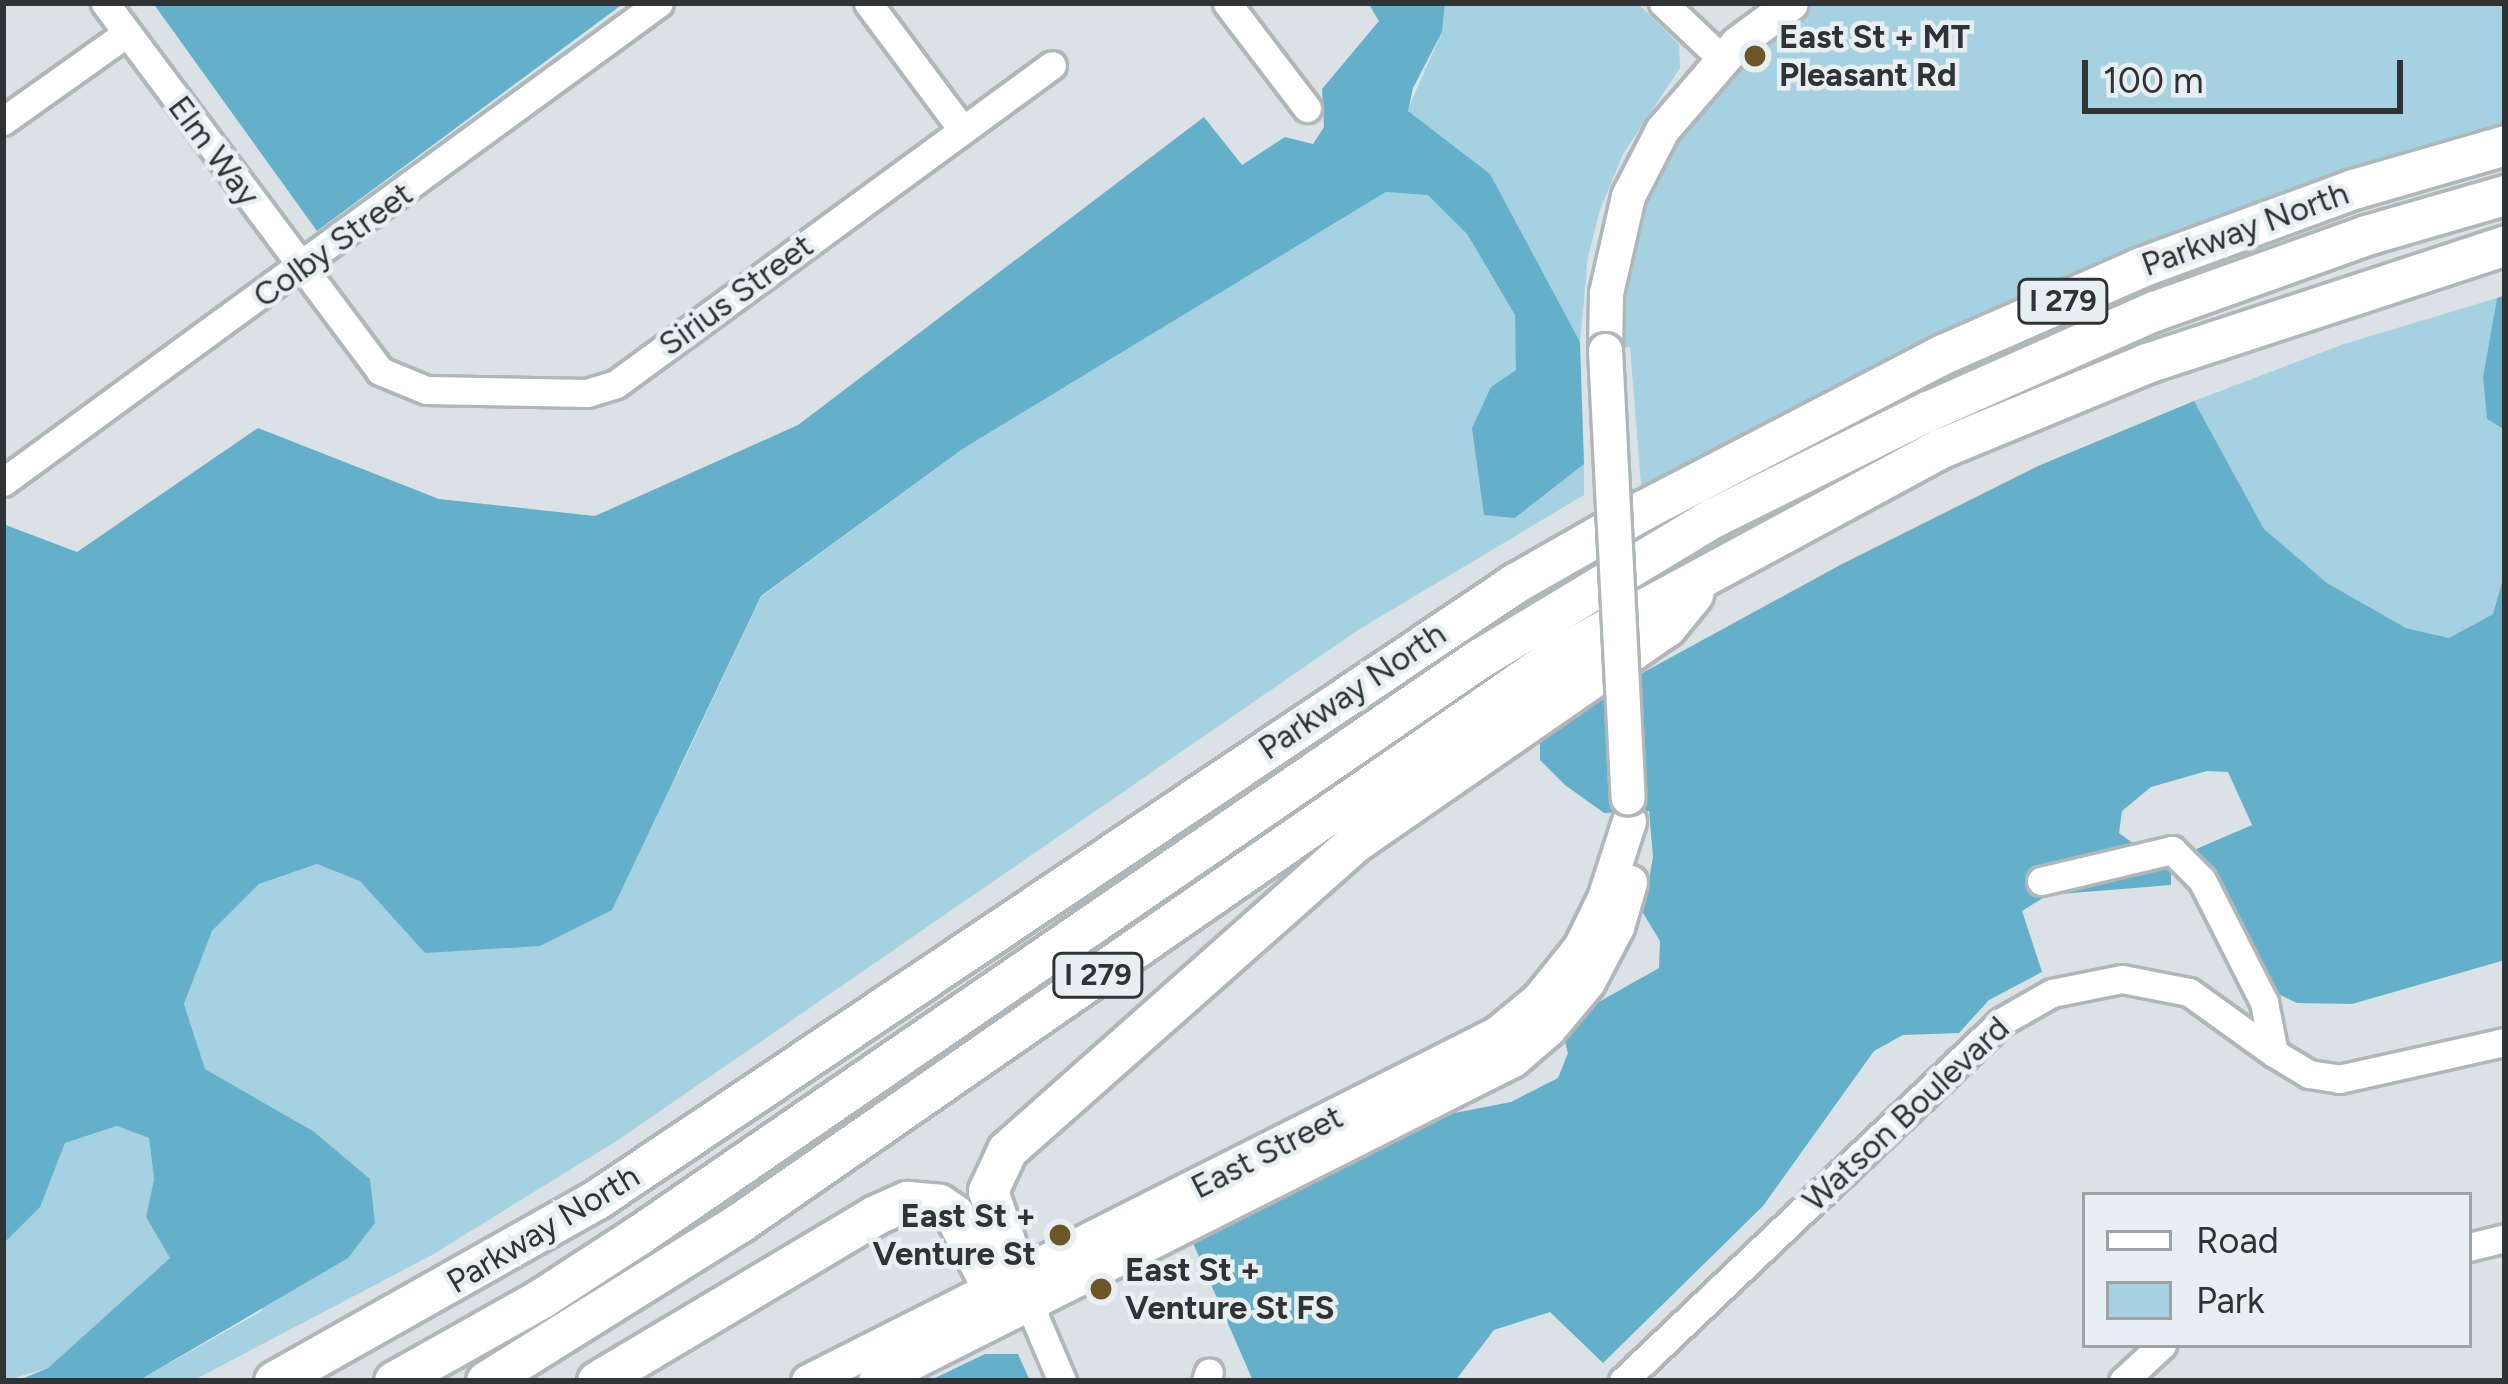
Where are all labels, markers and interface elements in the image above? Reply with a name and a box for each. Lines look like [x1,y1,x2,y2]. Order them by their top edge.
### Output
place label: East St + MT Pleasant Rd [1779,17,1970,95]
scale bar [2088,36,2409,110]
marker: East St + MT Pleasant Rd [1742,43,1768,69]
text: 100 m [2103,59,2204,102]
street label: Elm Way [160,88,268,214]
street label: Parkway North [2136,173,2354,285]
street label: Colby Street [246,174,420,316]
street label: Sirius Street [651,226,821,364]
road number: I 279 [2015,277,2111,325]
street label: Parkway North [1251,614,1453,768]
road number: I 279 [1050,951,1146,999]
street label: Watson Boulevard [1795,1008,2017,1220]
street label: East Street [1185,1097,1349,1207]
street label: Parkway North [440,1156,646,1302]
legend [2082,1192,2472,1348]
place label: East St + Venture St [873,1196,1036,1274]
text: Road [2196,1219,2279,1262]
marker: East St + Venture St [1047,1222,1073,1248]
place label: East St + Venture St FS [1125,1250,1335,1328]
marker: East St + Venture St FS [1088,1276,1114,1302]
text: Park [2196,1279,2264,1322]

